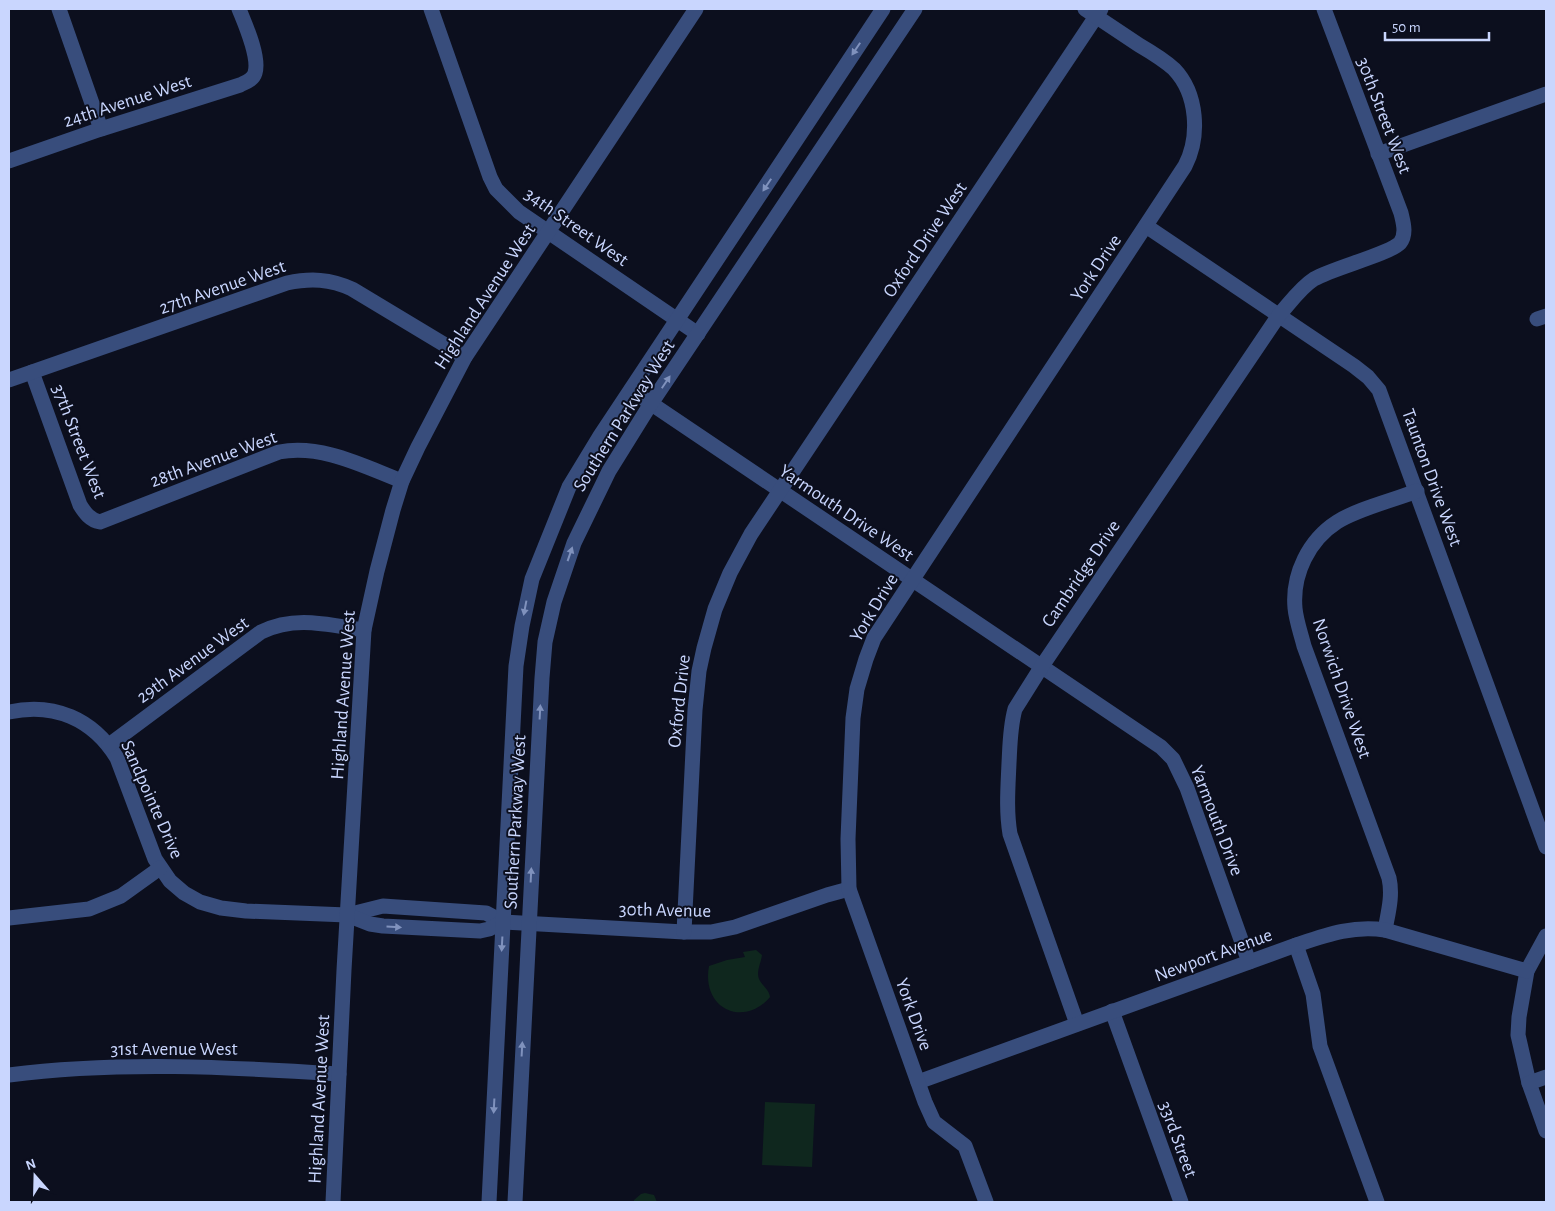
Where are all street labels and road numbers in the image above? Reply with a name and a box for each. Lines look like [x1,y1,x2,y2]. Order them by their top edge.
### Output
street label: 30th Street West [1353,55,1414,176]
street label: 24th Avenue West [61,72,194,131]
street label: Oxford Drive West [880,179,971,301]
street label: 34th Street West [521,184,632,270]
street label: Highland Avenue West [431,221,539,373]
street label: York Drive [1067,231,1125,304]
street label: 27th Avenue West [157,257,288,318]
street label: Southern Parkway West [570,337,679,495]
street label: 37th Street West [48,382,109,501]
street label: Taunton Drive West [1398,406,1465,549]
street label: 28th Avenue West [148,428,279,491]
street label: Yarmouth Drive West [776,461,917,565]
street label: Cambridge Drive [1039,517,1124,631]
street label: York Drive [847,571,902,645]
street label: Highland Avenue West [328,610,359,780]
street label: 29th Avenue West [133,613,252,707]
street label: Norwich Drive West [1309,616,1374,761]
street label: Oxford Drive [665,654,694,749]
street label: Southern Parkway West [501,734,530,910]
street label: Sandpointe Drive [117,738,186,862]
street label: Yarmouth Drive [1187,763,1246,878]
street label: 30th Avenue [619,900,711,921]
street label: Newport Avenue [1152,925,1275,985]
street label: York Drive [892,976,935,1053]
street label: Highland Avenue West [306,1014,333,1184]
street label: 31st Avenue West [110,1040,238,1059]
street label: 33rd Street [1155,1099,1200,1180]

